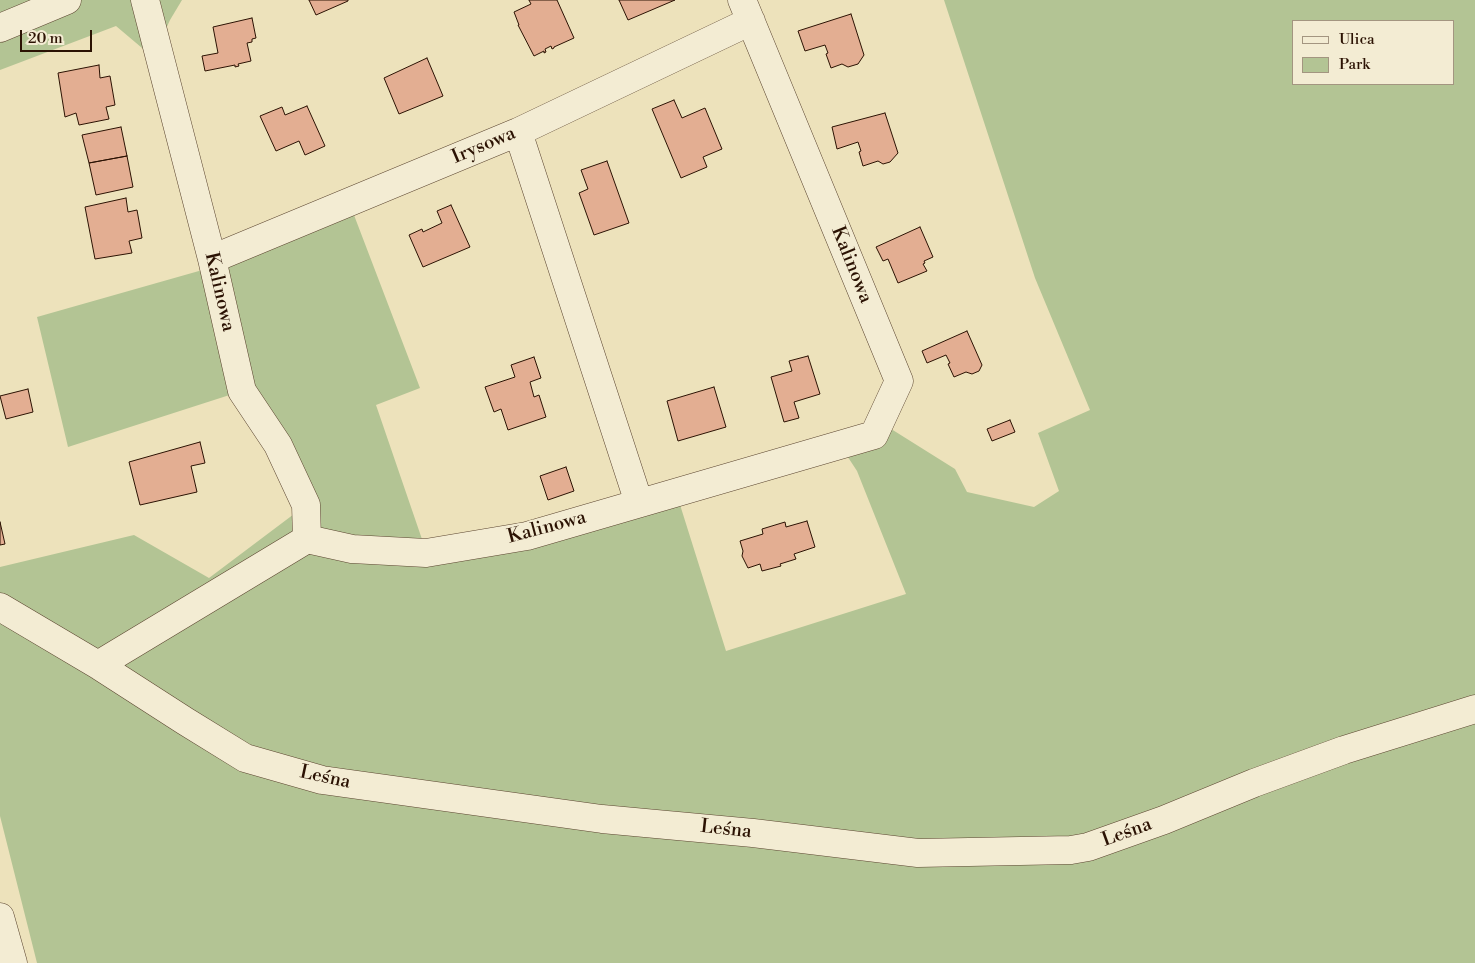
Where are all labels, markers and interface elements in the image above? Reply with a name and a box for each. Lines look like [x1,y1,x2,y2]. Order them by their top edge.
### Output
scale bar [22,20,95,52]
legend [1292,20,1455,85]
text: 20 m [28,29,63,48]
text: Ulica [1339,30,1375,49]
text: Park [1339,55,1370,74]
street label: Irysowa [449,122,519,170]
street label: Kalinowa [825,223,877,307]
street label: Kalinowa [199,250,239,334]
street label: Kalinowa [505,507,589,549]
street label: Leśna [297,762,353,794]
street label: Leśna [1099,813,1155,853]
street label: Leśna [699,816,753,844]

